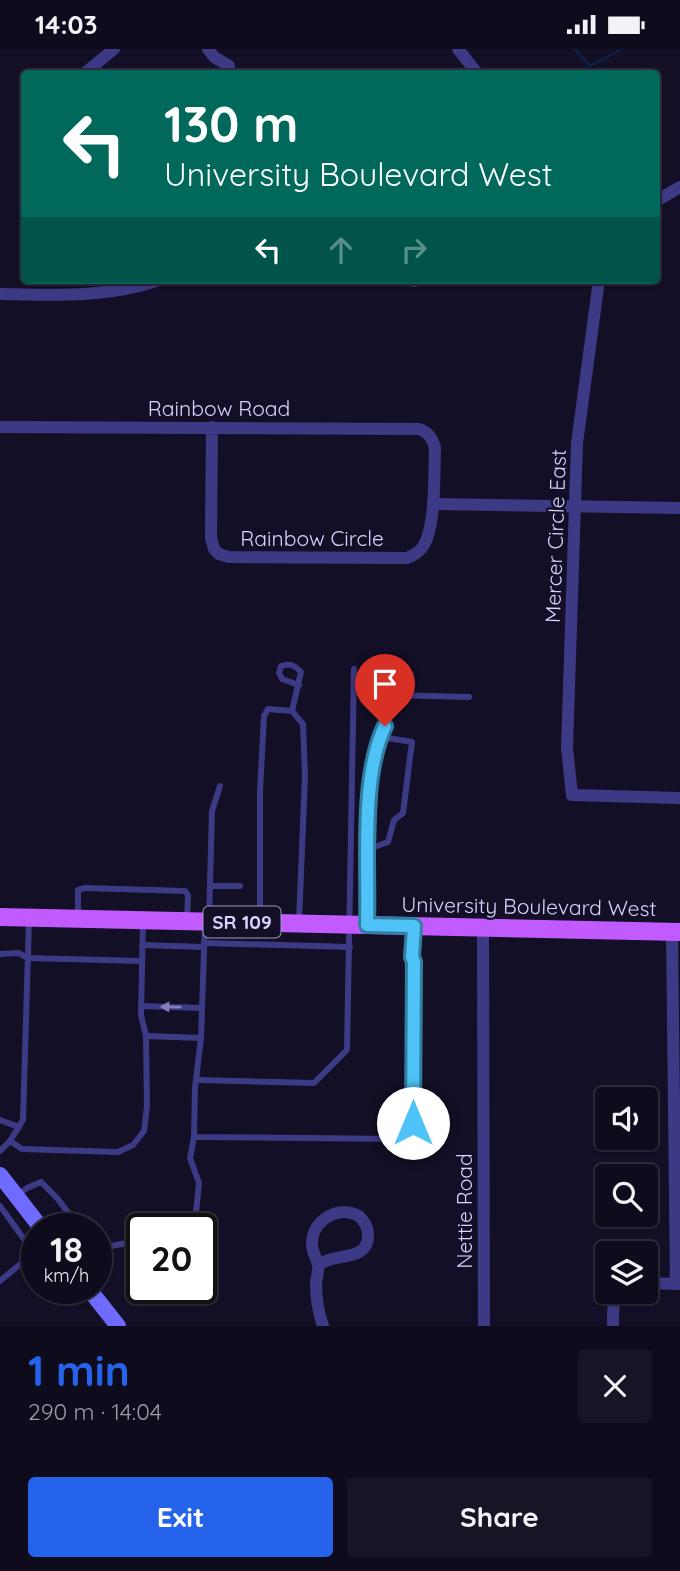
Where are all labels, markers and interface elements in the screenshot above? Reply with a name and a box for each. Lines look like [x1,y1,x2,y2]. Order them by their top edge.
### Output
text: 14:03 [35,8,97,41]
text: 130 m [164,93,298,154]
icon: left [49,98,140,189]
text: University Boulevard West [164,154,553,194]
icon: left [249,231,287,269]
icon: ahead [322,231,360,269]
icon: right [395,231,433,269]
street label: Rainbow Road [148,395,290,421]
street label: Mercer Circle East [539,449,571,623]
street label: Rainbow Circle [240,525,384,551]
pin [355,654,415,726]
icon: arrive [366,665,404,703]
street label: University Boulevard West [401,891,657,921]
road number: SR 109 [204,907,280,937]
one-way arrow [160,1001,182,1013]
position arrow [376,1086,450,1160]
map controls [595,1087,658,1304]
button: sound [595,1087,658,1150]
street label: Nettie Road [451,1153,477,1269]
button: search [595,1164,658,1227]
speed limit sign: 20 [126,1213,217,1304]
text: 18 [50,1227,83,1271]
button: layers [595,1241,658,1304]
text: km/h [44,1264,89,1287]
text: 1 min [28,1344,130,1397]
button: close [578,1349,652,1423]
text: 290 m · 14:04 [28,1397,162,1426]
button: Exit [28,1477,333,1557]
button: Share [347,1477,652,1557]

